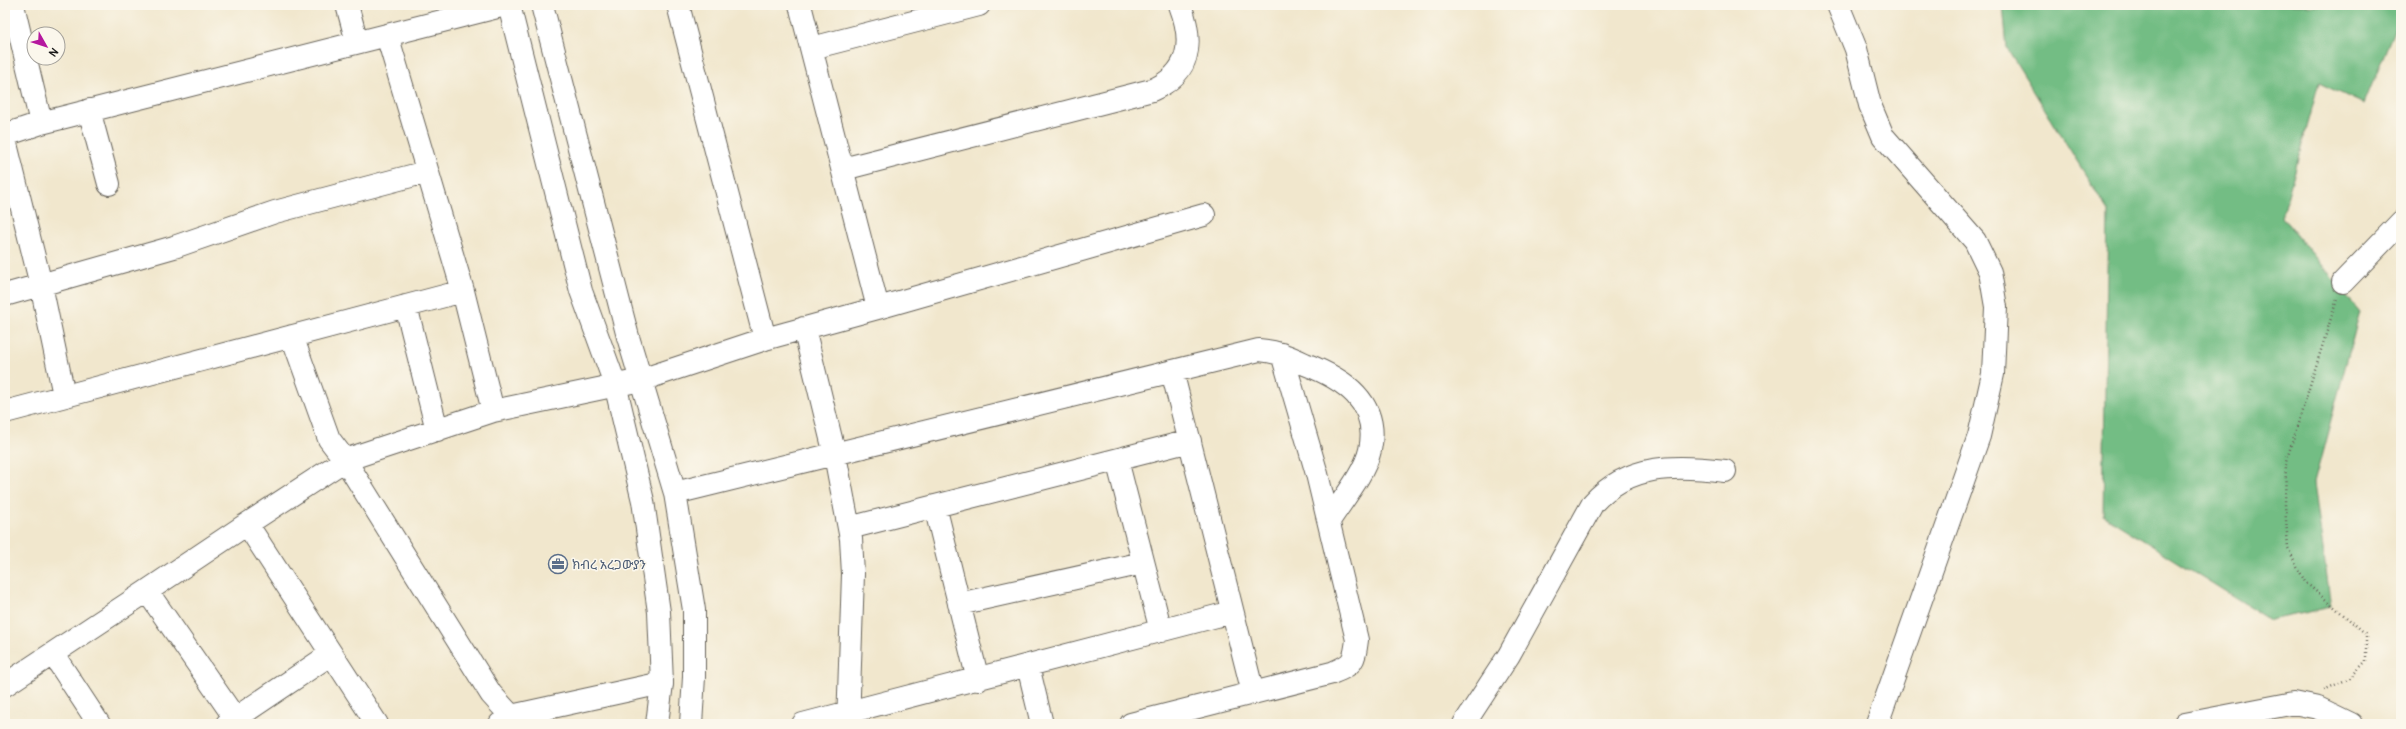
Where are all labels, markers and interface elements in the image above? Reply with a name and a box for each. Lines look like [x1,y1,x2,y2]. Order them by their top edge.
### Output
north arrow [26,26,66,66]
text: N [46,45,61,59]
office icon: ክብረ አረጋውያን [547,553,569,575]
place label: ክብረ አረጋውያን [572,557,646,573]

